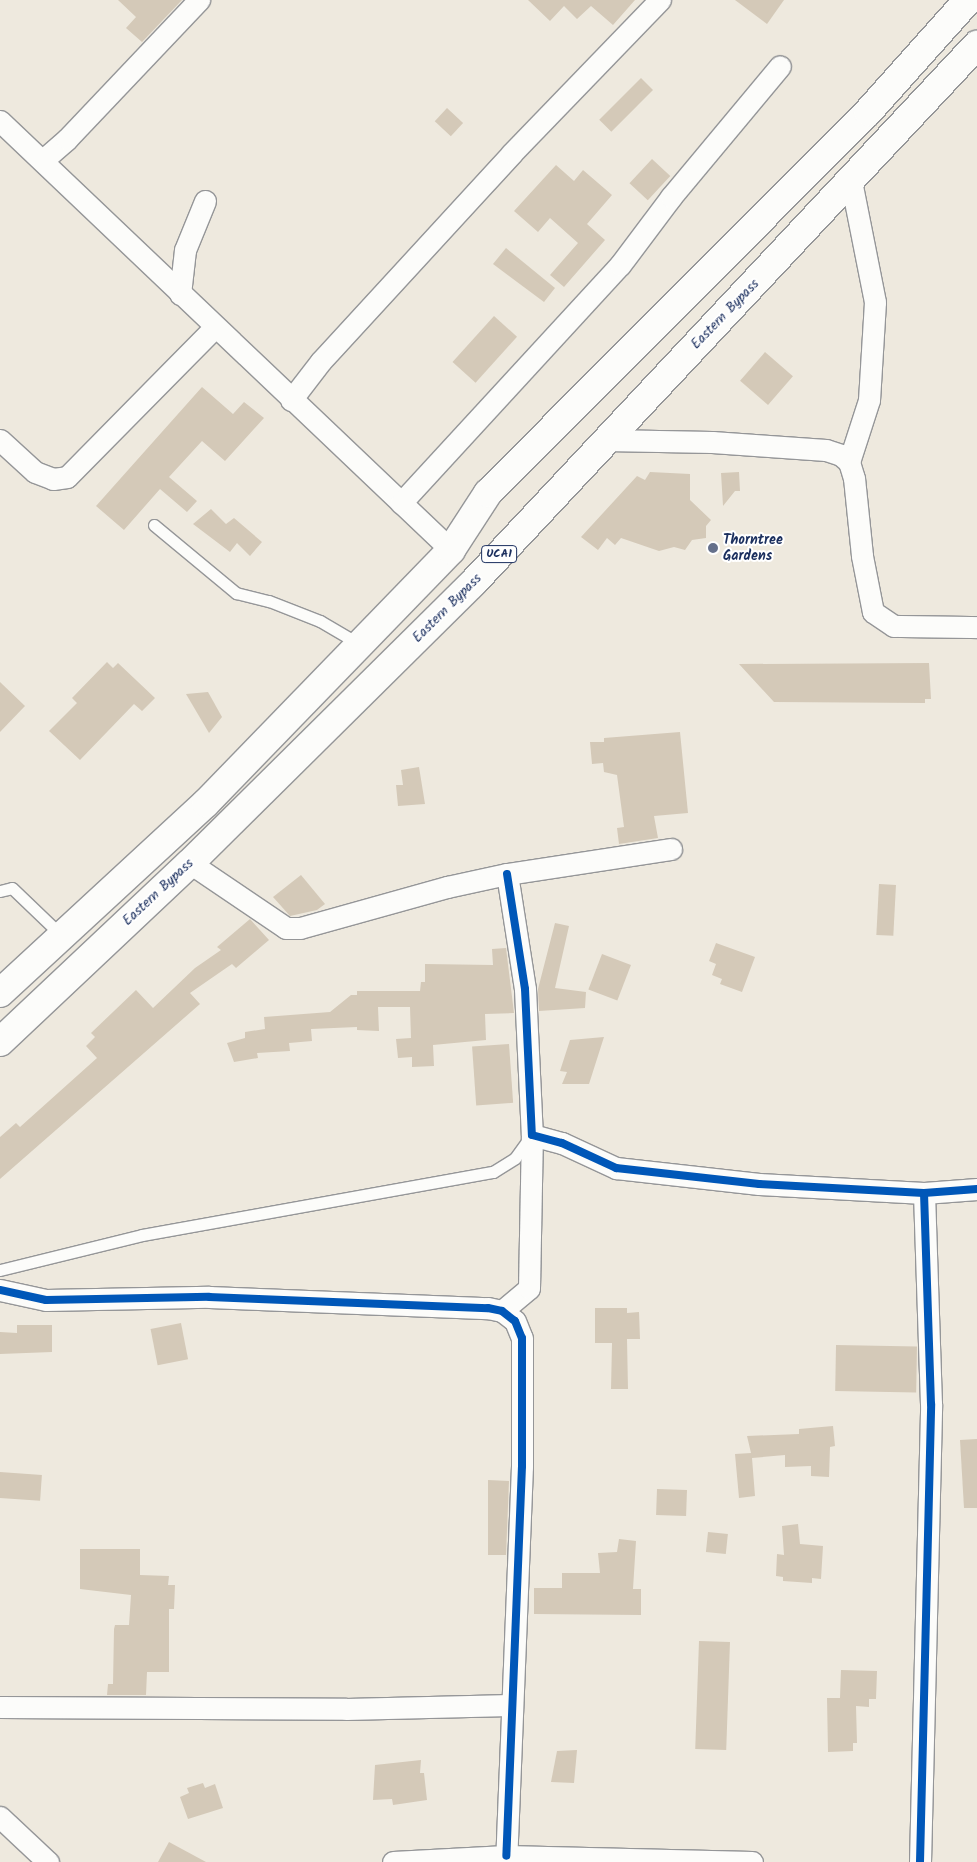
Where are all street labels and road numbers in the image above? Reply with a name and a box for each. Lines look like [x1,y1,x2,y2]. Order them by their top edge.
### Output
street label: Eastern Bypass [687,276,763,352]
road number: UCA1 [480,544,518,564]
street label: Eastern Bypass [409,570,485,646]
street label: Eastern Bypass [119,855,197,929]

